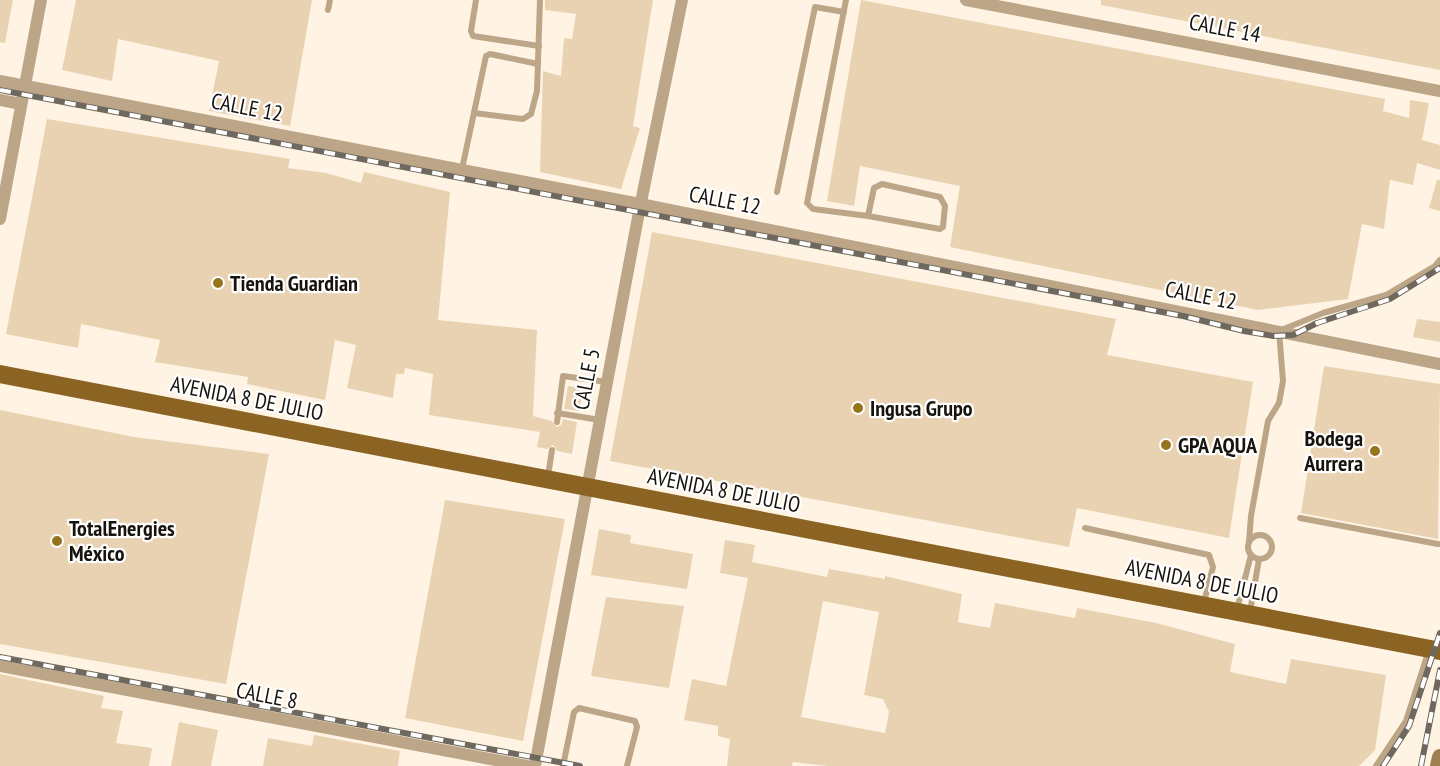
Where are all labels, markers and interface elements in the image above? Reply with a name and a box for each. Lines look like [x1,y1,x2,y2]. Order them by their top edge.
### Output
street label: CALLE 14 [1187,7,1263,49]
street label: CALLE 12 [209,86,285,128]
street label: CALLE 12 [687,179,763,221]
place label: Tienda Guardian [230,269,358,297]
street label: CALLE 12 [1163,274,1239,316]
marker: Tienda Guardian [211,276,225,290]
street label: CALLE 5 [566,346,606,412]
street label: AVENIDA 8 DE JULIO [168,369,326,427]
place label: Ingusa Grupo [870,394,973,422]
marker: Ingusa Grupo [851,401,865,415]
place label: Bodega Aurrera [1303,424,1363,477]
place label: GPA AQUA [1178,431,1258,459]
marker: GPA AQUA [1159,438,1173,452]
marker: Bodega Aurrera [1368,444,1382,458]
street label: AVENIDA 8 DE JULIO [645,461,803,519]
place label: TotalEnergies México [69,514,175,567]
marker: TotalEnergies México [50,534,64,548]
street label: AVENIDA 8 DE JULIO [1123,552,1281,610]
street label: CALLE 8 [234,675,300,715]

